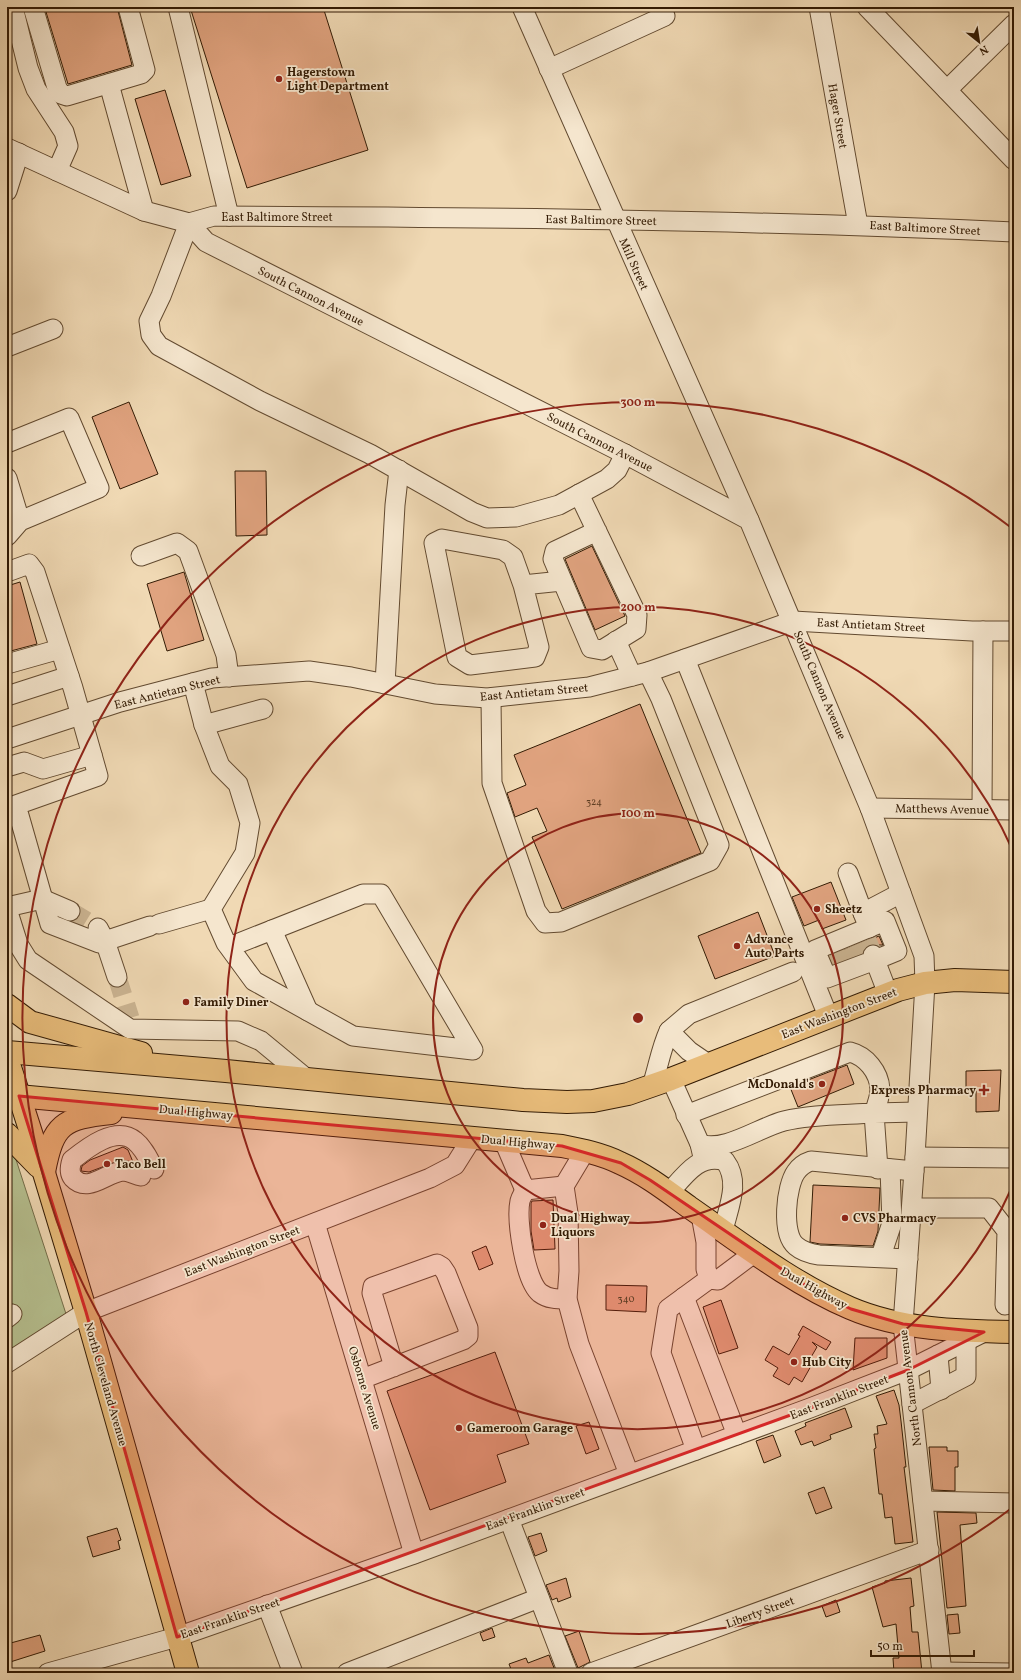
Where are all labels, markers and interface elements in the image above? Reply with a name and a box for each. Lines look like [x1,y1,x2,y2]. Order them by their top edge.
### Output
north arrow [959,22,999,62]
text: N [976,41,990,58]
place label: Hagerstown Light Department [287,65,389,95]
marker: Hagerstown Light Department [274,74,284,84]
street label: Hager Street [823,82,851,150]
street label: East Baltimore Street [221,210,333,226]
street label: East Baltimore Street [545,212,657,230]
street label: East Baltimore Street [869,218,981,240]
street label: Mill Street [614,236,652,293]
street label: South Cannon Avenue [255,263,367,331]
text: 300 m [621,395,656,411]
street label: South Cannon Avenue [544,409,656,477]
text: 200 m [620,600,656,616]
street label: East Antietam Street [816,615,926,637]
street label: South Cannon Avenue [789,628,849,743]
street label: East Antietam Street [113,672,222,714]
street label: East Antietam Street [479,680,589,706]
house number: 324 [586,795,602,809]
street label: Matthews Avenue [895,801,989,819]
text: 100 m [621,806,655,822]
place label: Sheetz [825,902,862,918]
marker: Sheetz [812,904,822,914]
place label: Advance Auto Parts [745,932,805,962]
marker: Advance Auto Parts [732,941,742,951]
street label: East Washington Street [779,985,899,1043]
place label: Family Diner [194,995,269,1011]
marker: Family Diner [181,997,191,1007]
centre of rings [631,1011,645,1025]
place label: McDonald's [748,1077,814,1093]
marker: McDonald's [817,1079,827,1089]
place label: Express Pharmacy [871,1083,976,1099]
marker: Express Pharmacy [979,1085,989,1095]
street label: Dual Highway [158,1102,234,1124]
street label: Dual Highway [480,1132,556,1154]
place label: Taco Bell [115,1157,166,1173]
marker: Taco Bell [102,1159,112,1169]
place label: Dual Highway Liquors [551,1211,630,1241]
place label: CVS Pharmacy [853,1211,936,1227]
marker: CVS Pharmacy [840,1213,850,1223]
marker: Dual Highway Liquors [538,1220,548,1230]
street label: East Washington Street [182,1223,302,1281]
street label: Dual Highway [777,1264,850,1314]
house number: 340 [618,1292,634,1306]
street label: North Cleveland Avenue [80,1320,130,1448]
street label: North Cannon Avenue [896,1328,926,1447]
street label: Osborne Avenue [344,1345,384,1432]
place label: Hub City [802,1355,852,1371]
marker: Hub City [789,1357,799,1367]
street label: East Franklin Street [788,1372,891,1424]
place label: Gameroom Garage [467,1421,573,1437]
marker: Gameroom Garage [454,1423,464,1433]
street label: East Franklin Street [484,1485,587,1535]
street label: Liberty Street [724,1593,797,1633]
street label: East Franklin Street [178,1594,282,1643]
scale bar [871,1632,974,1658]
text: 50 m [877,1639,903,1655]

